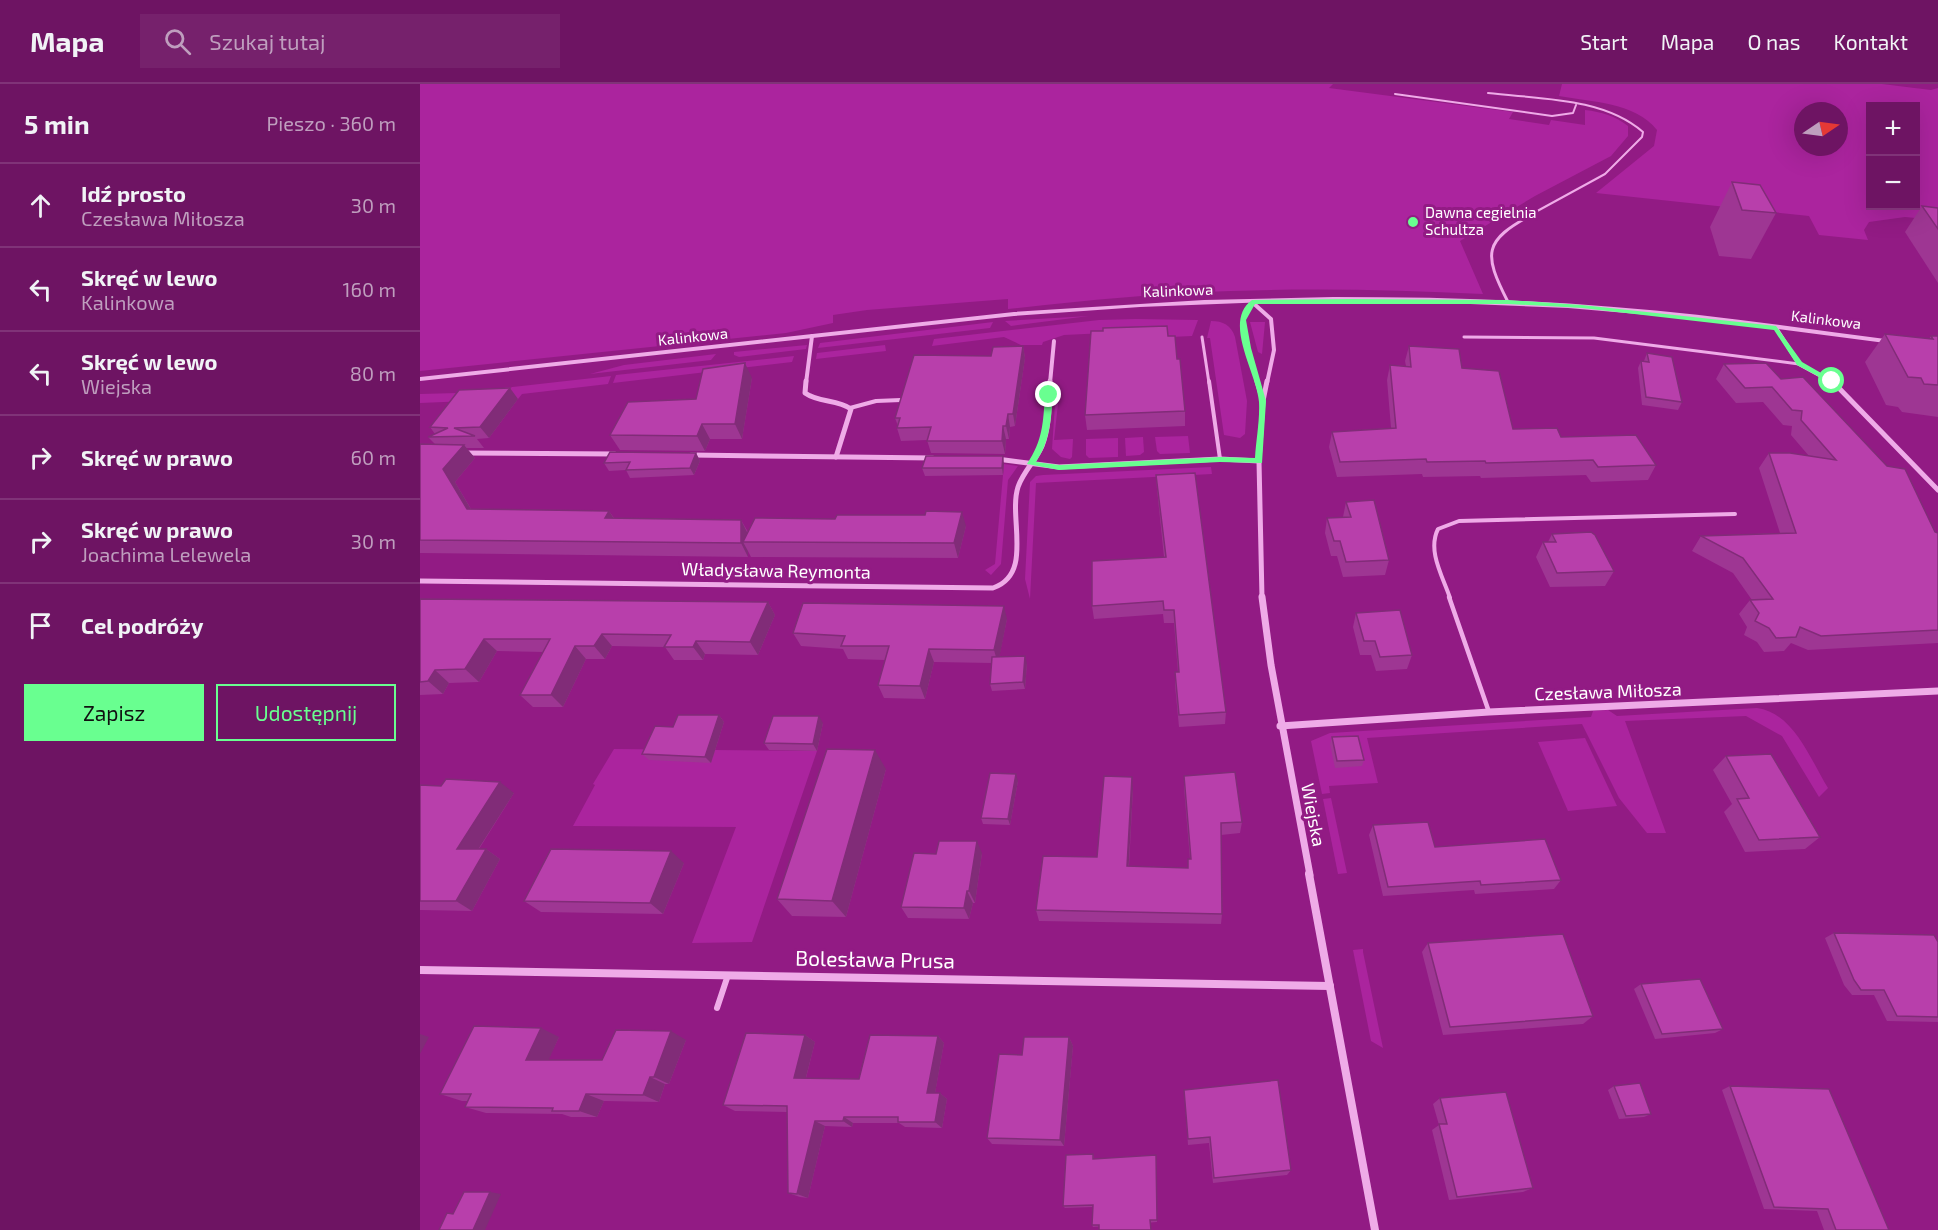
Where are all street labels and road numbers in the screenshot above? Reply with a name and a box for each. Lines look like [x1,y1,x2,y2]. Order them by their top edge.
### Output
street label: Kalinkowa [1142,280,1213,300]
street label: Kalinkowa [1790,306,1862,332]
street label: Kalinkowa [657,323,729,349]
street label: Władysława Reymonta [681,557,871,583]
street label: Czesława Miłosza [1534,677,1682,705]
street label: Wiejska [1297,781,1331,848]
street label: Bolesława Prusa [795,945,955,972]

